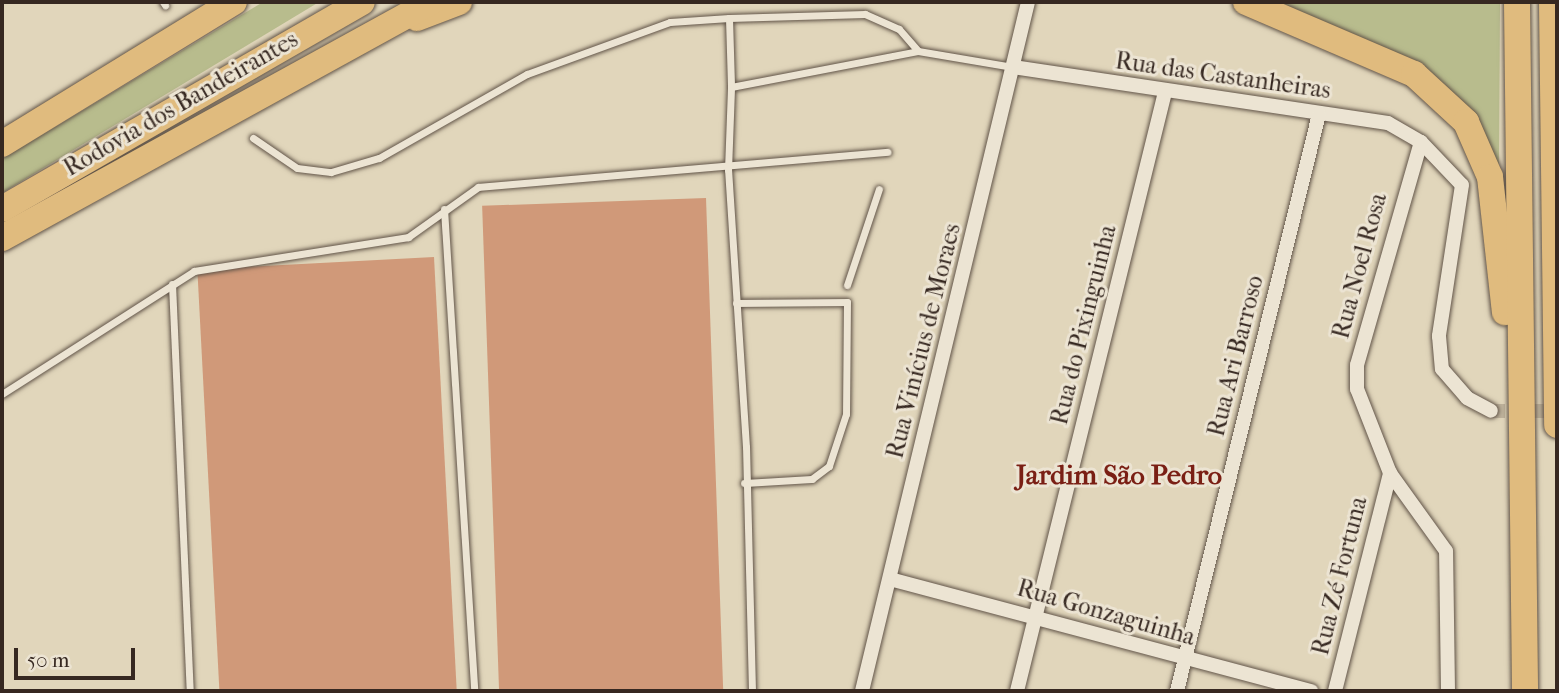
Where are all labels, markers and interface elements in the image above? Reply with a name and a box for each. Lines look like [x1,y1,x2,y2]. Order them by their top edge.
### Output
street label: Rodovia dos Bandeirantes [59,25,303,183]
street label: Rua das Castanheiras [1113,47,1333,105]
street label: Rua Noel Rosa [1327,190,1393,342]
street label: Rua Vinícius de Moraes [881,221,967,461]
street label: Rua do Pixinguinha [1045,222,1123,428]
street label: Rua Ari Barroso [1202,272,1270,440]
district label: Jardim São Pedro [1016,458,1222,492]
street label: Rua Zé Fortuna [1306,494,1374,658]
street label: Rua Gonzaguinha [1014,574,1198,652]
scale bar [18,634,138,678]
text: 50 m [27,648,70,672]

